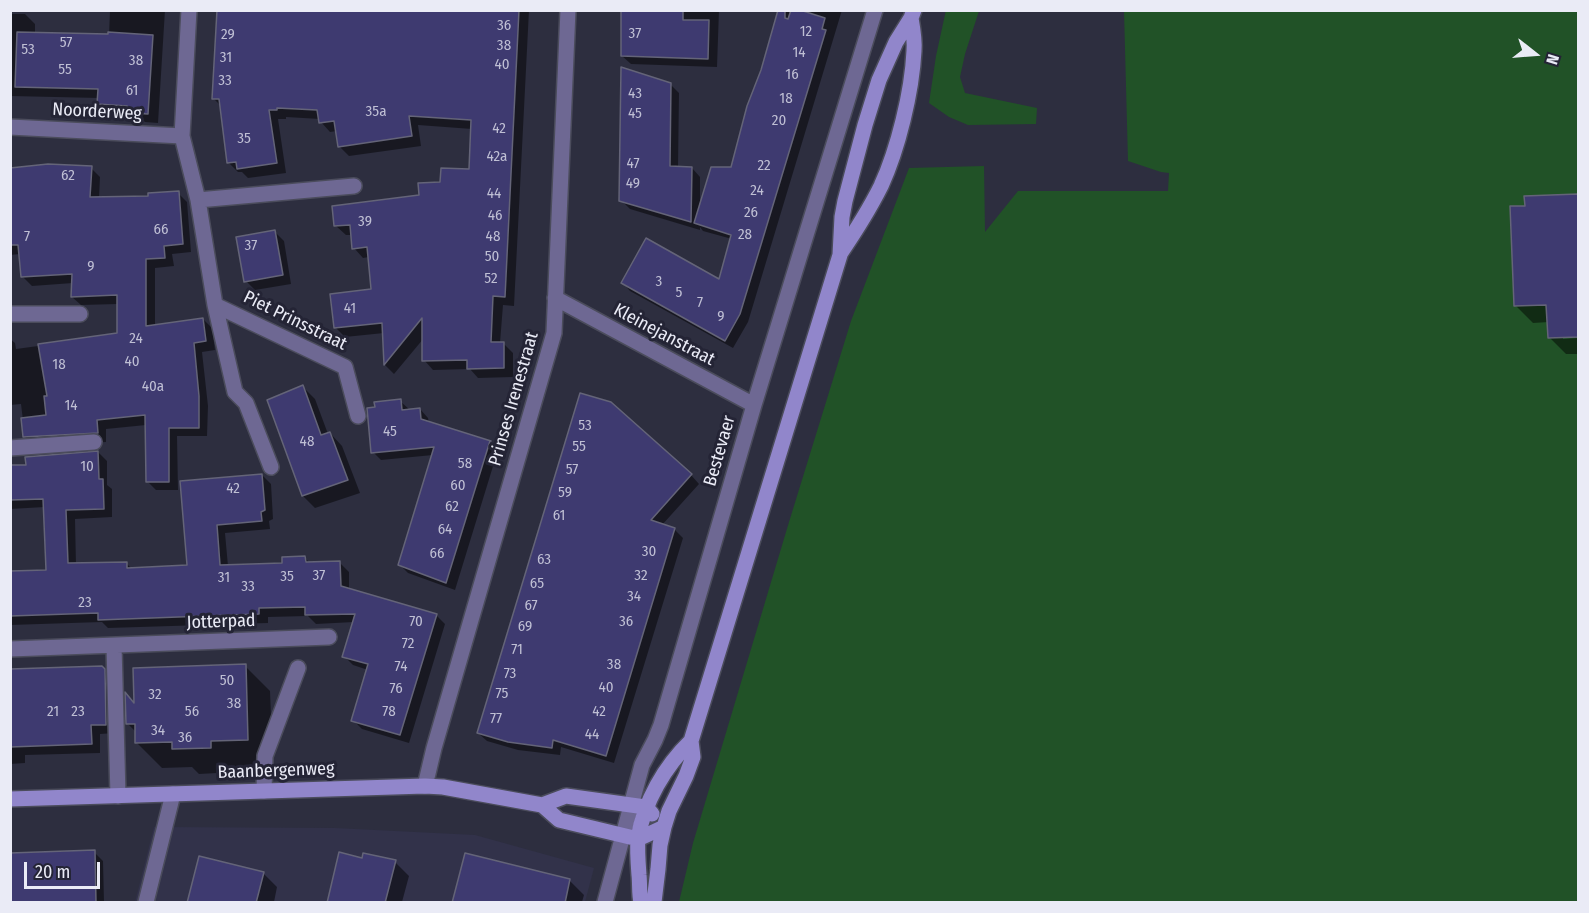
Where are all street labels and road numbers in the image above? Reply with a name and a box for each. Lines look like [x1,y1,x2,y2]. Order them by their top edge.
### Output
street label: Noorderweg [52,99,142,125]
street label: Piet Prinsstraat [240,287,350,355]
street label: Kleinejanstraat [610,299,718,371]
street label: Prinses Irenestraat [485,330,543,468]
street label: Bestevaer [700,413,740,489]
street label: Jotterpad [186,610,256,634]
street label: Baanbergenweg [217,758,335,784]

